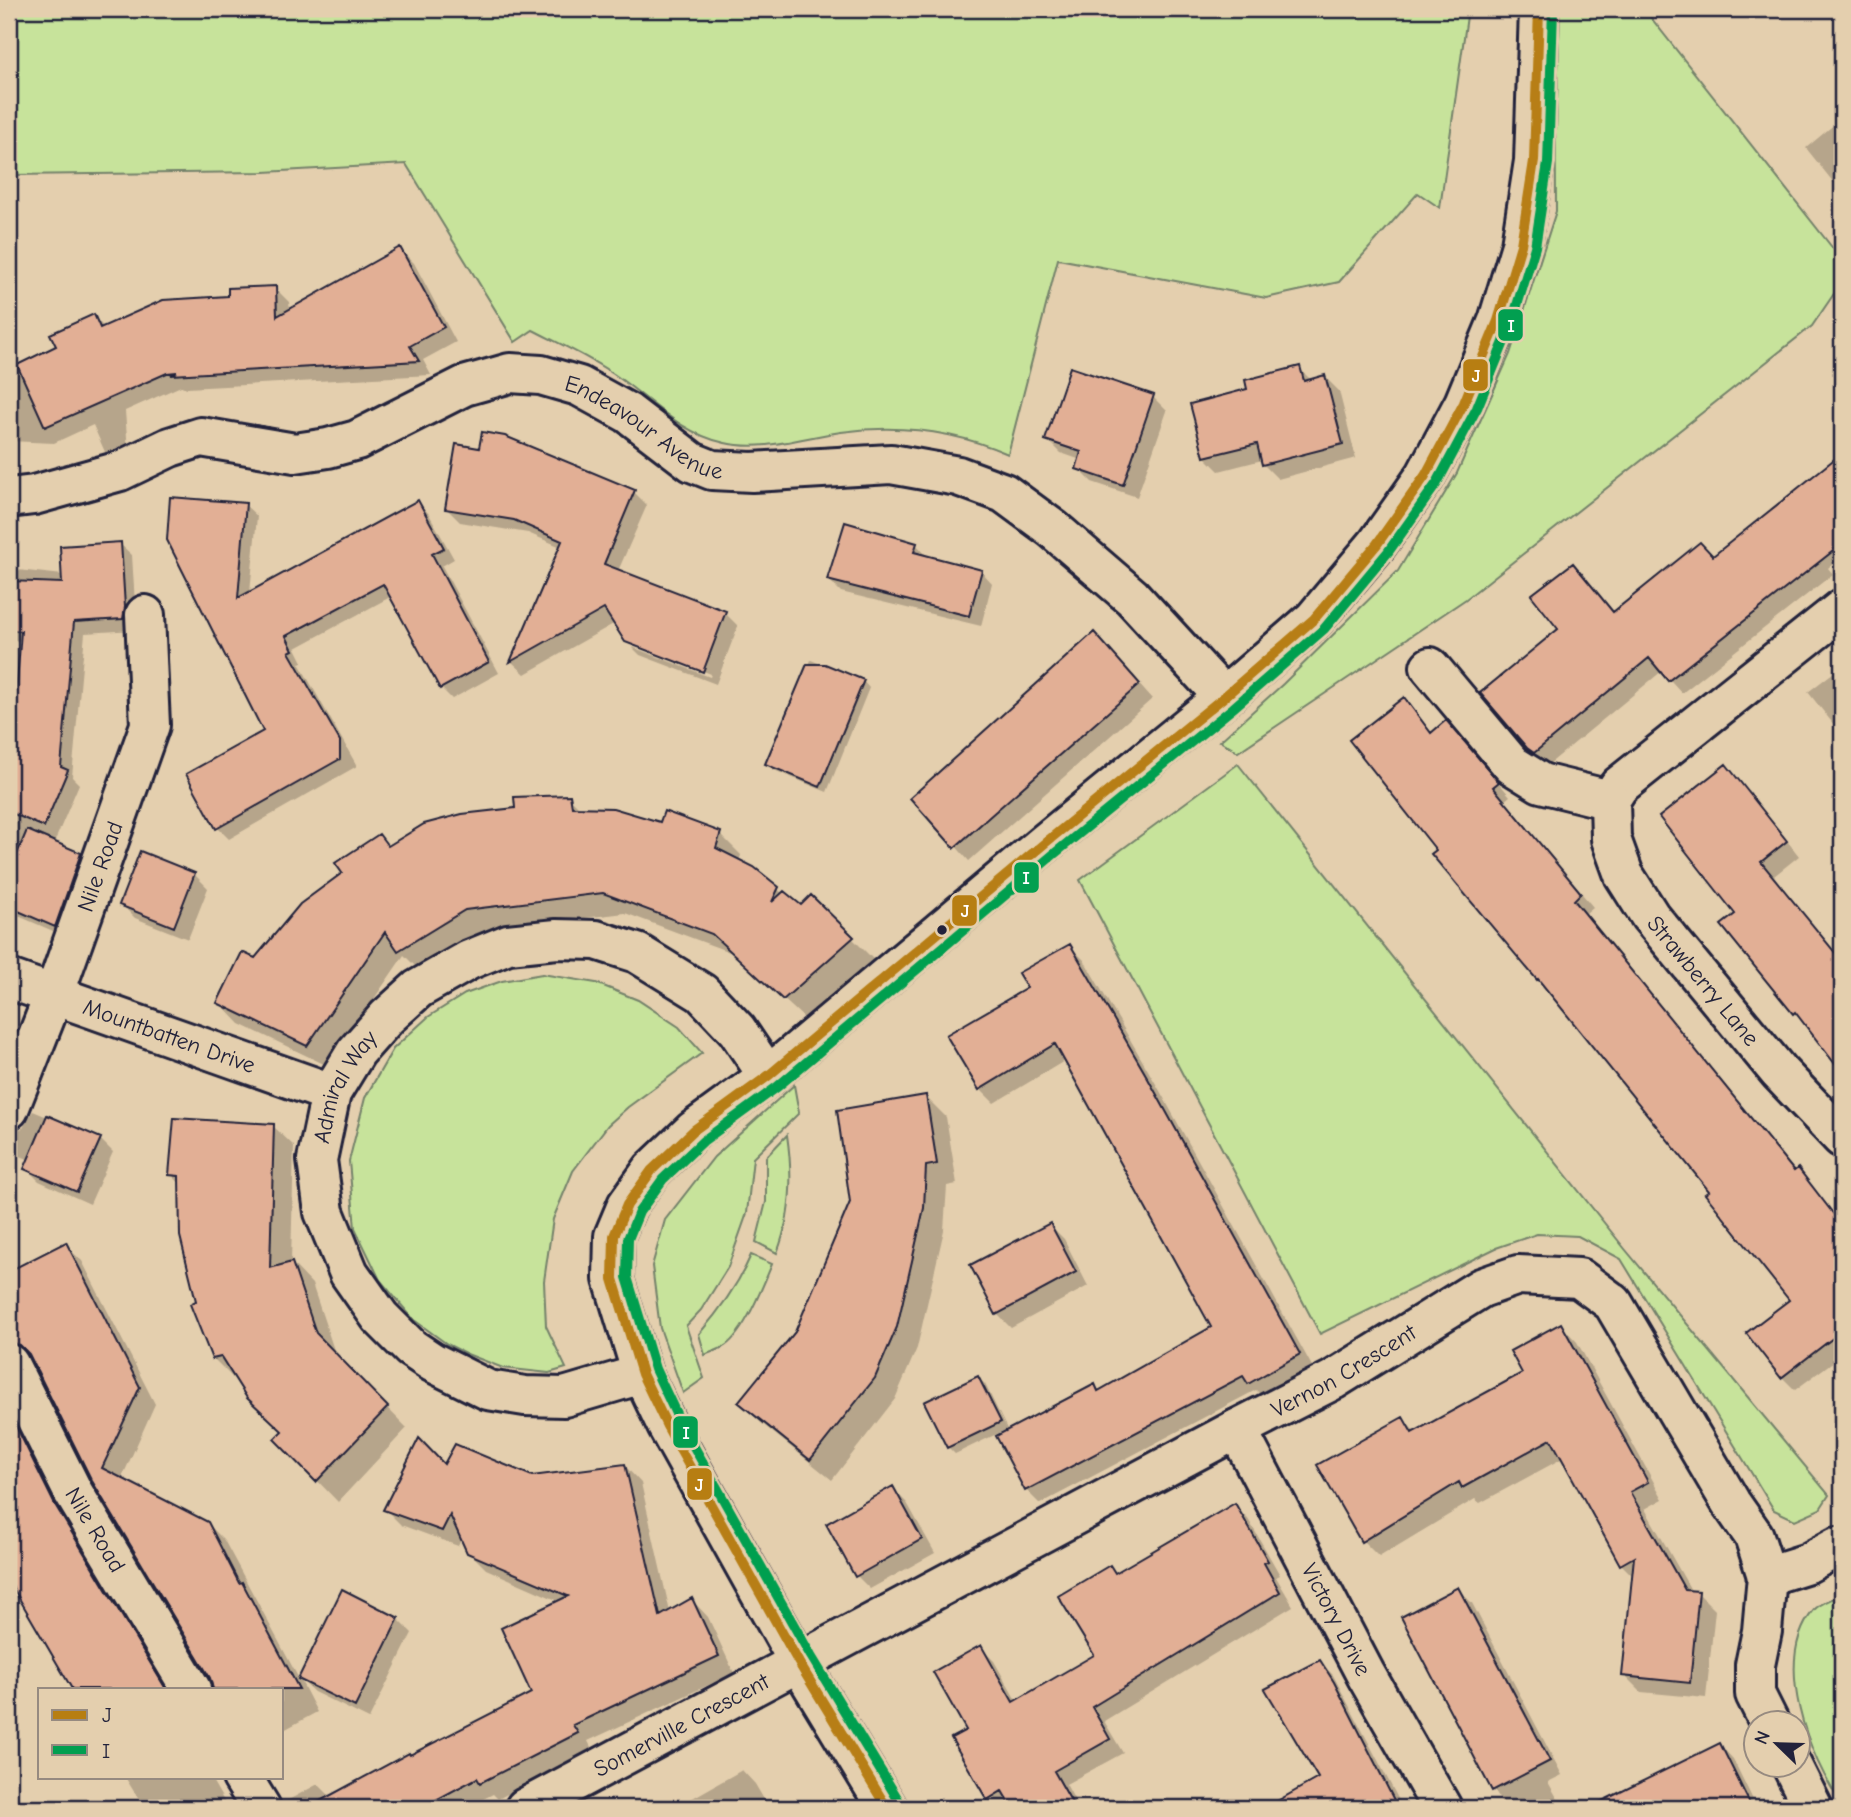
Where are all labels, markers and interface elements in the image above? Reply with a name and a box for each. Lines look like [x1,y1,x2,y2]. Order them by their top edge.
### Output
line badge: I [1497,308,1524,342]
text: I [1507,315,1515,337]
line badge: J [1462,358,1489,392]
text: J [1472,365,1481,387]
street label: Endeavour Avenue [562,369,723,484]
street label: Nile Road [71,817,128,915]
line badge: I [1013,861,1040,894]
text: I [1022,867,1030,889]
line badge: J [951,894,978,927]
text: J [961,900,970,922]
street label: Strawberry Lane [1642,910,1765,1051]
unlabelled marker [935,923,949,937]
street label: Mountbatten Drive [80,993,259,1079]
street label: Admiral Way [307,1024,383,1146]
street label: Vernon Crescent [1267,1318,1422,1423]
line badge: I [672,1415,699,1449]
text: I [682,1422,690,1444]
line badge: J [686,1467,713,1501]
text: J [695,1474,704,1496]
street label: Nile Road [60,1482,131,1577]
street label: Victory Drive [1296,1559,1377,1680]
street label: Somerville Crescent [589,1667,775,1782]
legend [38,1688,284,1778]
text: J [102,1703,112,1727]
north arrow [1742,1708,1812,1778]
text: N [1750,1728,1775,1748]
text: I [102,1739,110,1763]

